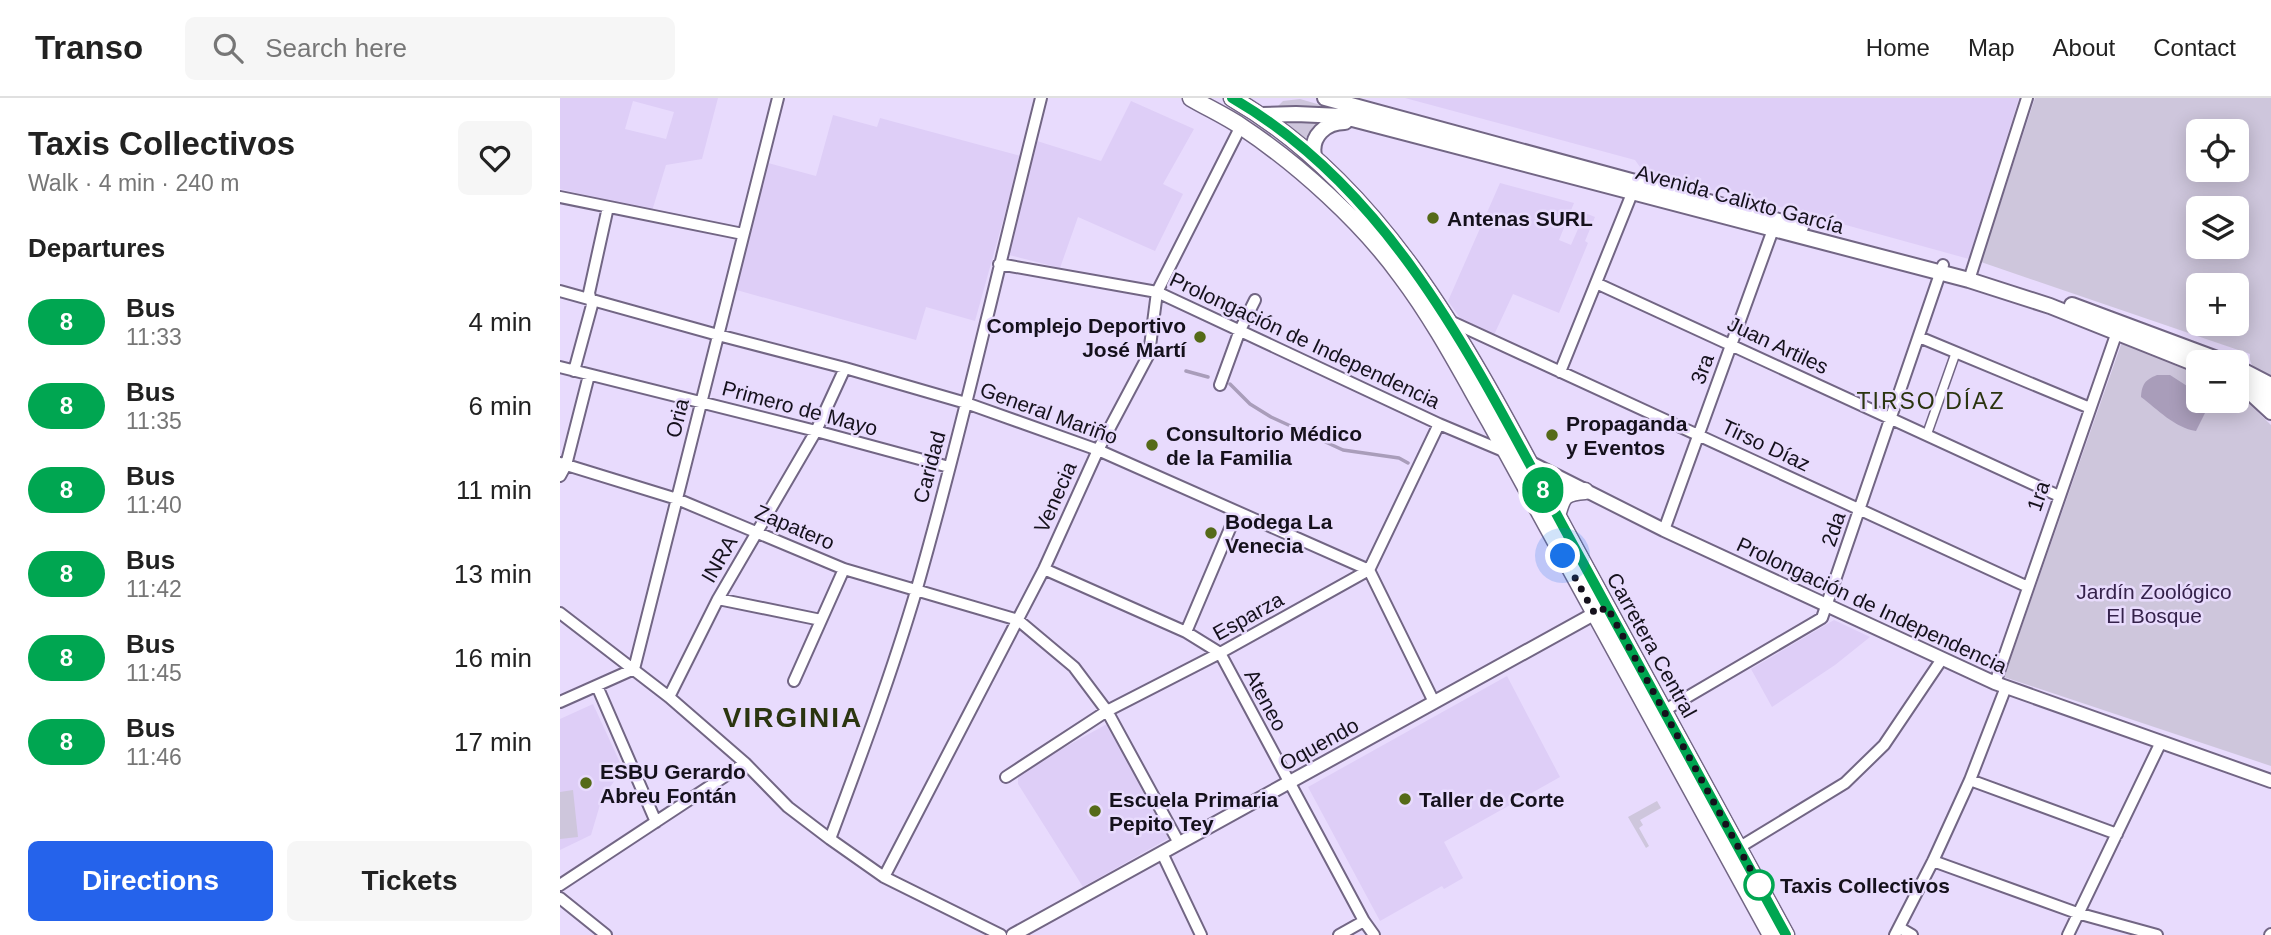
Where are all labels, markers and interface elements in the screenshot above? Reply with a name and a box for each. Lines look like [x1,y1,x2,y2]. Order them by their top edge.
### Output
search box [185,17,675,80]
text: Transo [35,29,143,66]
icon: search [209,29,247,67]
text: Search here [265,33,407,63]
text: Home [1866,34,1930,61]
text: Map [1968,34,2015,61]
text: About [2053,34,2115,61]
text: Contact [2153,34,2236,61]
map controls [2186,119,2249,413]
button: locate [2186,119,2249,182]
button: heart [458,121,532,195]
text: Taxis Collectivos [28,125,295,162]
street label: Avenida Calixto García [1633,160,1847,238]
text: Walk · 4 min · 240 m [28,170,239,196]
button: layers [2186,196,2249,259]
place label: Antenas SURL [1447,207,1593,230]
marker: Antenas SURL [1425,210,1441,226]
text: Departures [28,233,165,263]
street label: Prolongación de Independencia [1166,267,1444,413]
button: + [2186,273,2249,336]
text: Bus [126,293,175,323]
text: 4 min [468,307,532,337]
text: 8 [60,308,73,335]
street label: Juan Artiles [1724,312,1832,378]
place label: Complejo Deportivo José Martí [986,314,1187,361]
text: 11:33 [126,324,182,350]
marker: Complejo Deportivo José Martí [1192,329,1208,345]
button: − [2186,350,2249,413]
street label: 3ra [1686,351,1718,387]
street label: Primero de Mayo [720,376,880,440]
text: Bus [126,377,175,407]
street label: General Mariño [977,377,1121,449]
district label: TIRSO DÍAZ [1856,388,2006,414]
text: 6 min [468,391,532,421]
text: 8 [60,392,73,419]
street label: Oria [661,396,693,440]
text: 11:35 [126,408,182,434]
place label: Propaganda y Eventos [1566,412,1688,459]
street label: Tirso Díaz [1718,415,1814,475]
place label: Consultorio Médico de la Familia [1166,422,1362,469]
marker: Propaganda y Eventos [1544,427,1560,443]
street label: Caridad [908,429,950,505]
marker: Consultorio Médico de la Familia [1144,437,1160,453]
street label: Venecia [1029,458,1081,536]
text: Bus [126,461,175,491]
line badge: 8 [1520,467,1566,513]
text: 11 min [456,475,532,505]
text: 8 [60,476,73,503]
text: 8 [1536,476,1550,503]
street label: 1ra [2022,478,2054,514]
text: 11:40 [126,492,182,518]
street label: Zapatero [752,500,838,554]
street label: 2da [1816,508,1850,549]
place label: Bodega La Venecia [1225,510,1333,557]
marker: Bodega La Venecia [1203,525,1219,541]
street label: INRA [696,532,742,586]
street label: Prolongación de Independencia [1733,532,2011,678]
your location [1545,538,1580,573]
text: Bus [126,545,175,575]
text: 13 min [454,559,532,589]
text: 8 [60,560,73,587]
street label: Carretera Central [1603,568,1701,722]
text: 11:42 [126,576,182,602]
park label: Jardín Zoológico El Bosque [2076,580,2232,627]
street label: Esparza [1209,587,1288,645]
text: Bus [126,629,175,659]
text: 16 min [454,643,532,673]
text: 8 [60,644,73,671]
text: 11:45 [126,660,182,686]
street label: Ateneo [1240,665,1292,735]
district label: VIRGINIA [723,702,863,733]
text: Bus [126,713,175,743]
street label: Oquendo [1276,713,1362,775]
text: 17 min [454,727,532,757]
text: 8 [60,728,73,755]
text: 11:46 [126,744,182,770]
place label: ESBU Gerardo Abreu Fontán [600,760,746,807]
marker: ESBU Gerardo Abreu Fontán [578,775,594,791]
place label: Escuela Primaria Pepito Tey [1109,788,1279,835]
place label: Taller de Corte [1419,788,1564,811]
marker: Taller de Corte [1397,791,1413,807]
marker: Escuela Primaria Pepito Tey [1087,803,1103,819]
button: Directions [28,841,273,921]
button: Tickets [287,841,532,921]
marker: Taxis Collectivos [1744,870,1774,900]
place label: Taxis Collectivos [1780,874,1950,897]

